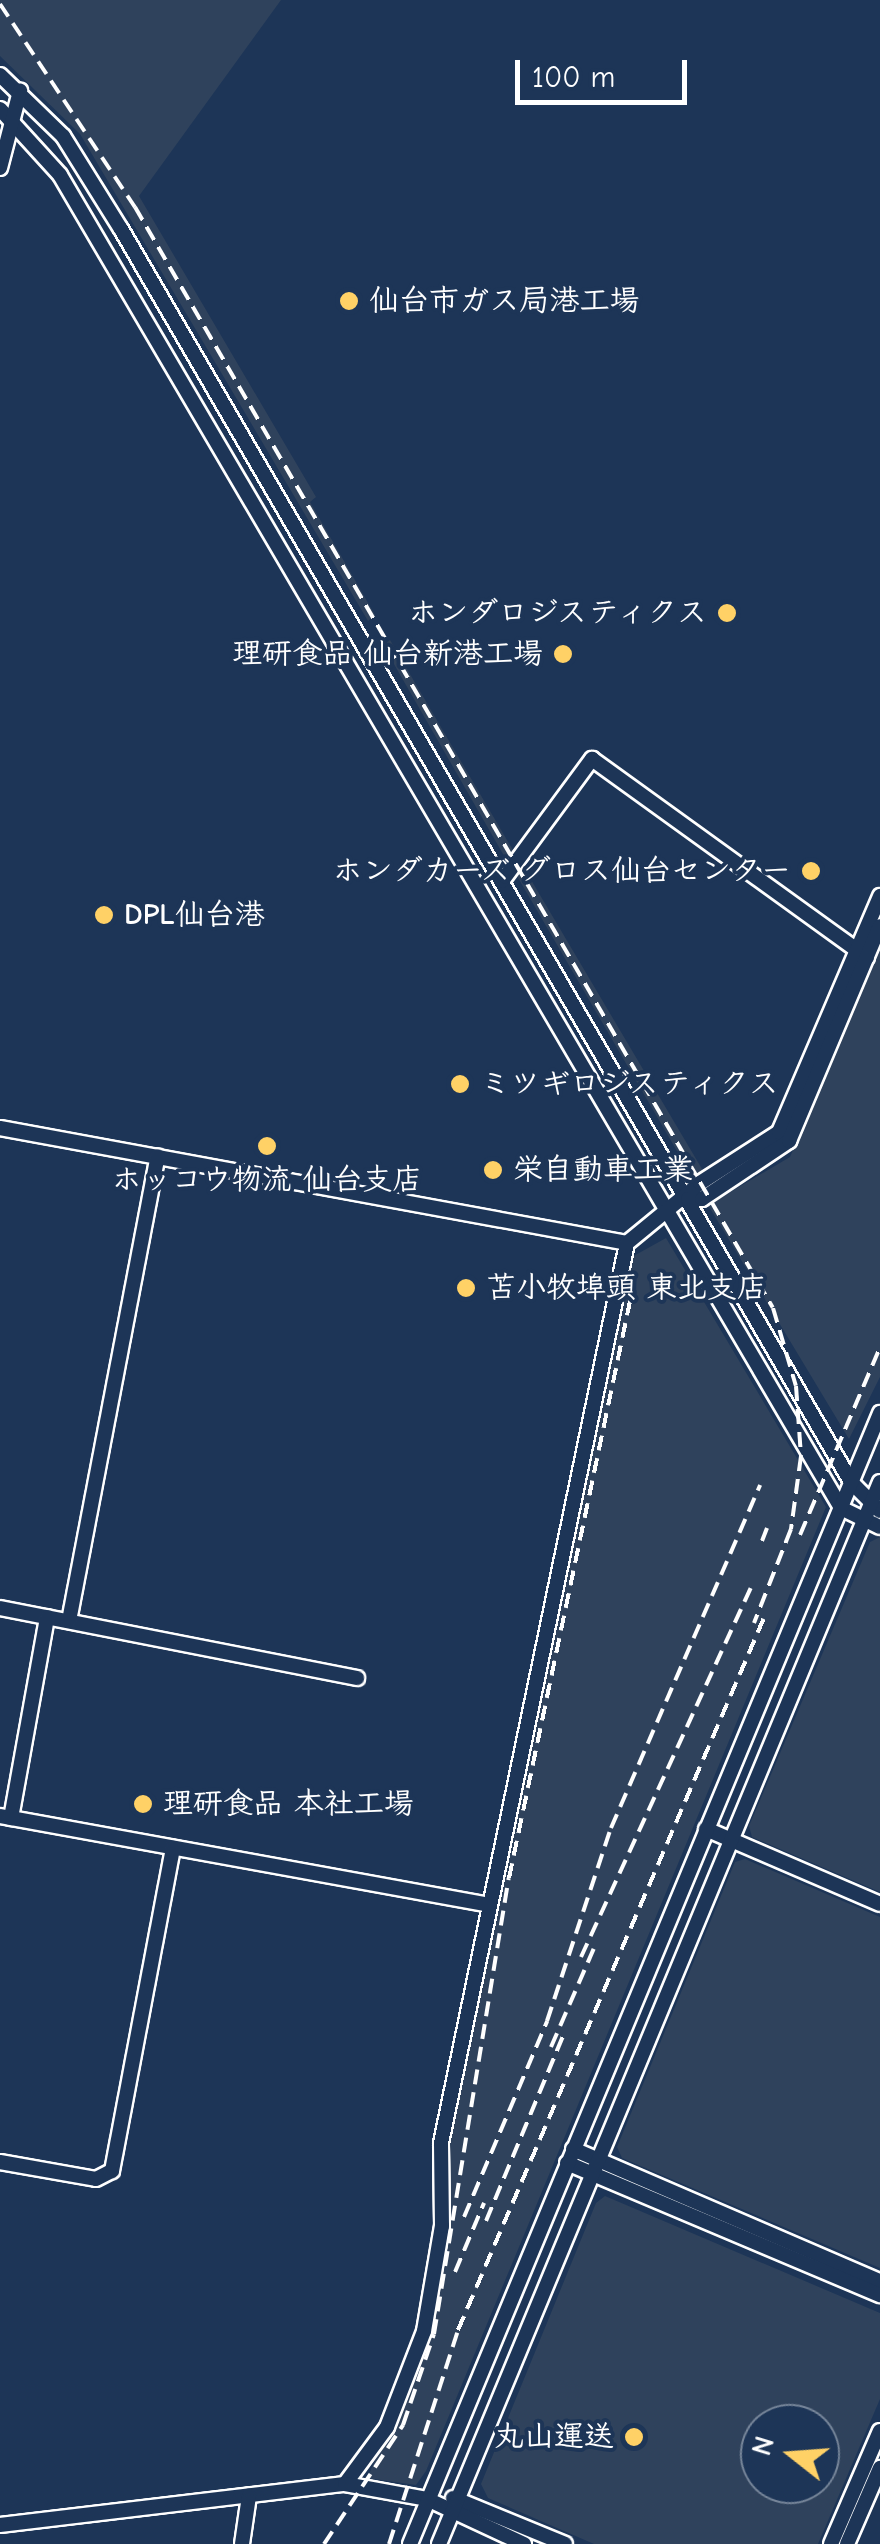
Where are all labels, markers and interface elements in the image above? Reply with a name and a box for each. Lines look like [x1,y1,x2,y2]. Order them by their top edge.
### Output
scale bar [520,40,692,102]
text: 100 m [532,60,615,95]
place label: 仙台市ガス局港工場 [369,283,639,319]
marker: 仙台市ガス局港工場 [338,290,360,312]
place label: ホンダロジスティクス [407,595,707,631]
marker: ホンダロジスティクス [716,602,738,624]
place label: 理研食品 仙台新港工場 [232,636,543,672]
marker: 理研食品 仙台新港工場 [552,643,574,665]
place label: ホンダカーズ グロス仙台センター [330,853,791,889]
marker: ホンダカーズ グロス仙台センター [800,860,822,882]
place label: DPL仙台港 [124,897,265,933]
marker: DPL仙台港 [93,904,115,926]
place label: ミツギロジスティクス [480,1066,780,1102]
marker: ミツギロジスティクス [449,1073,471,1095]
marker: ホッコウ物流 仙台支店 [256,1135,278,1157]
place label: 栄自動車工業 [513,1152,693,1188]
marker: 栄自動車工業 [482,1159,504,1181]
place label: ホッコウ物流 仙台支店 [112,1162,422,1198]
place label: 苫小牧埠頭 東北支店 [486,1270,767,1306]
marker: 苫小牧埠頭 東北支店 [455,1277,477,1299]
place label: 理研食品 本社工場 [163,1786,414,1822]
marker: 理研食品 本社工場 [132,1793,154,1815]
north arrow [740,2404,840,2504]
place label: 丸山運送 [494,2419,614,2455]
marker: 丸山運送 [623,2426,645,2448]
text: N [745,2432,781,2459]

